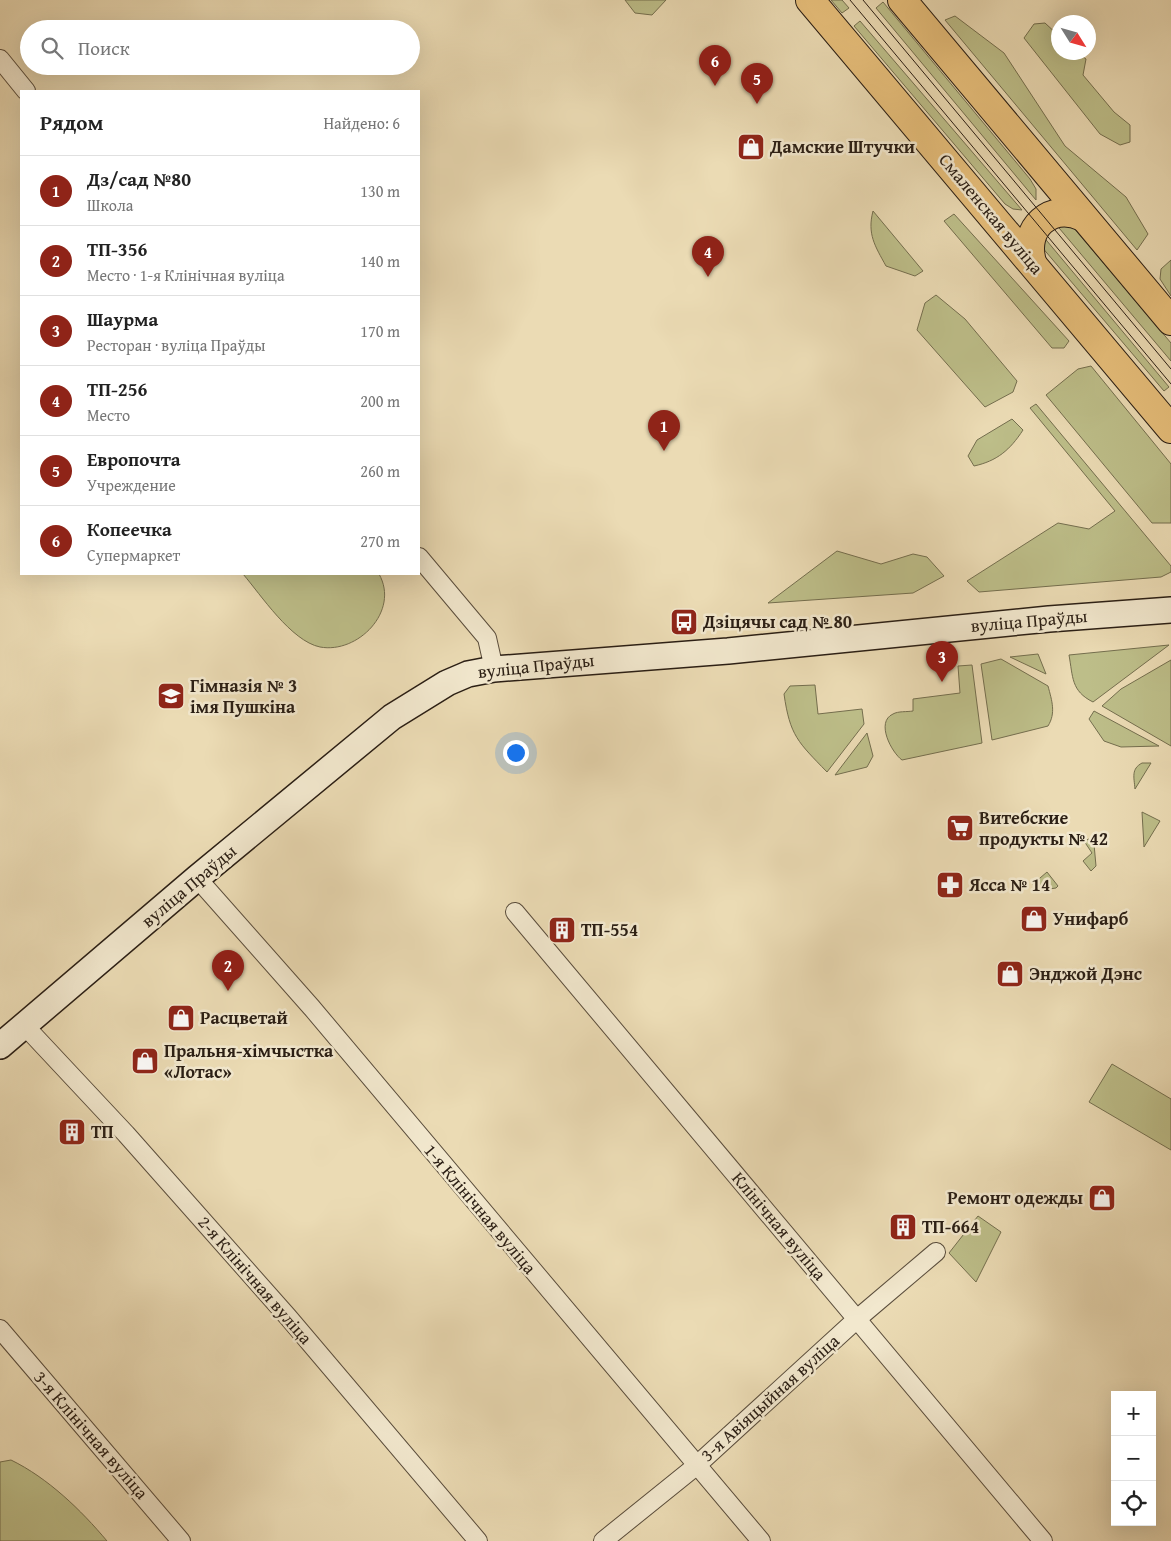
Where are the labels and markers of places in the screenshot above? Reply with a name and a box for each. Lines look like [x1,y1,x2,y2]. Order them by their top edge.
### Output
pin: 6 [699,45,731,86]
pin: 5 [741,63,773,104]
shop icon: Дамские Штучки [736,132,766,162]
place label: Дамские Штучки [769,133,915,160]
pin: 4 [692,236,724,277]
pin: 1 [648,410,680,451]
bus stop icon: Дзіцячы сад № 80 [669,607,699,637]
place label: Дзіцячы сад № 80 [702,608,852,635]
pin: 3 [926,641,958,682]
place label: Гімназія № 3 імя Пушкіна [190,672,297,720]
school or university icon: Гімназія № 3 імя Пушкіна [156,681,186,711]
place label: Витебские продукты № 42 [979,804,1108,852]
supermarket icon: Витебские продукты № 42 [945,813,975,843]
pharmacy icon: Ясса № 14 [935,870,965,900]
place label: Ясса № 14 [968,871,1050,898]
shop icon: Унифарб [1019,904,1049,934]
place label: Унифарб [1053,905,1129,932]
building icon: ТП-554 [547,915,577,945]
place label: ТП-554 [581,916,638,943]
pin: 2 [212,950,244,991]
shop icon: Энджой Дэнс [995,959,1025,989]
place label: Энджой Дэнс [1029,960,1142,987]
shop icon: Расцветай [166,1003,196,1033]
place label: Расцветай [200,1004,288,1031]
place label: Пральня-хімчыстка «Лотас» [164,1037,334,1085]
shop icon: Пральня-хімчыстка «Лотас» [130,1046,160,1076]
building icon: ТП [57,1117,87,1147]
place label: ТП [91,1118,114,1145]
shop icon: Ремонт одежды [1087,1183,1117,1213]
place label: Ремонт одежды [947,1184,1083,1211]
building icon: ТП-664 [888,1212,918,1242]
place label: ТП-664 [922,1213,979,1240]

